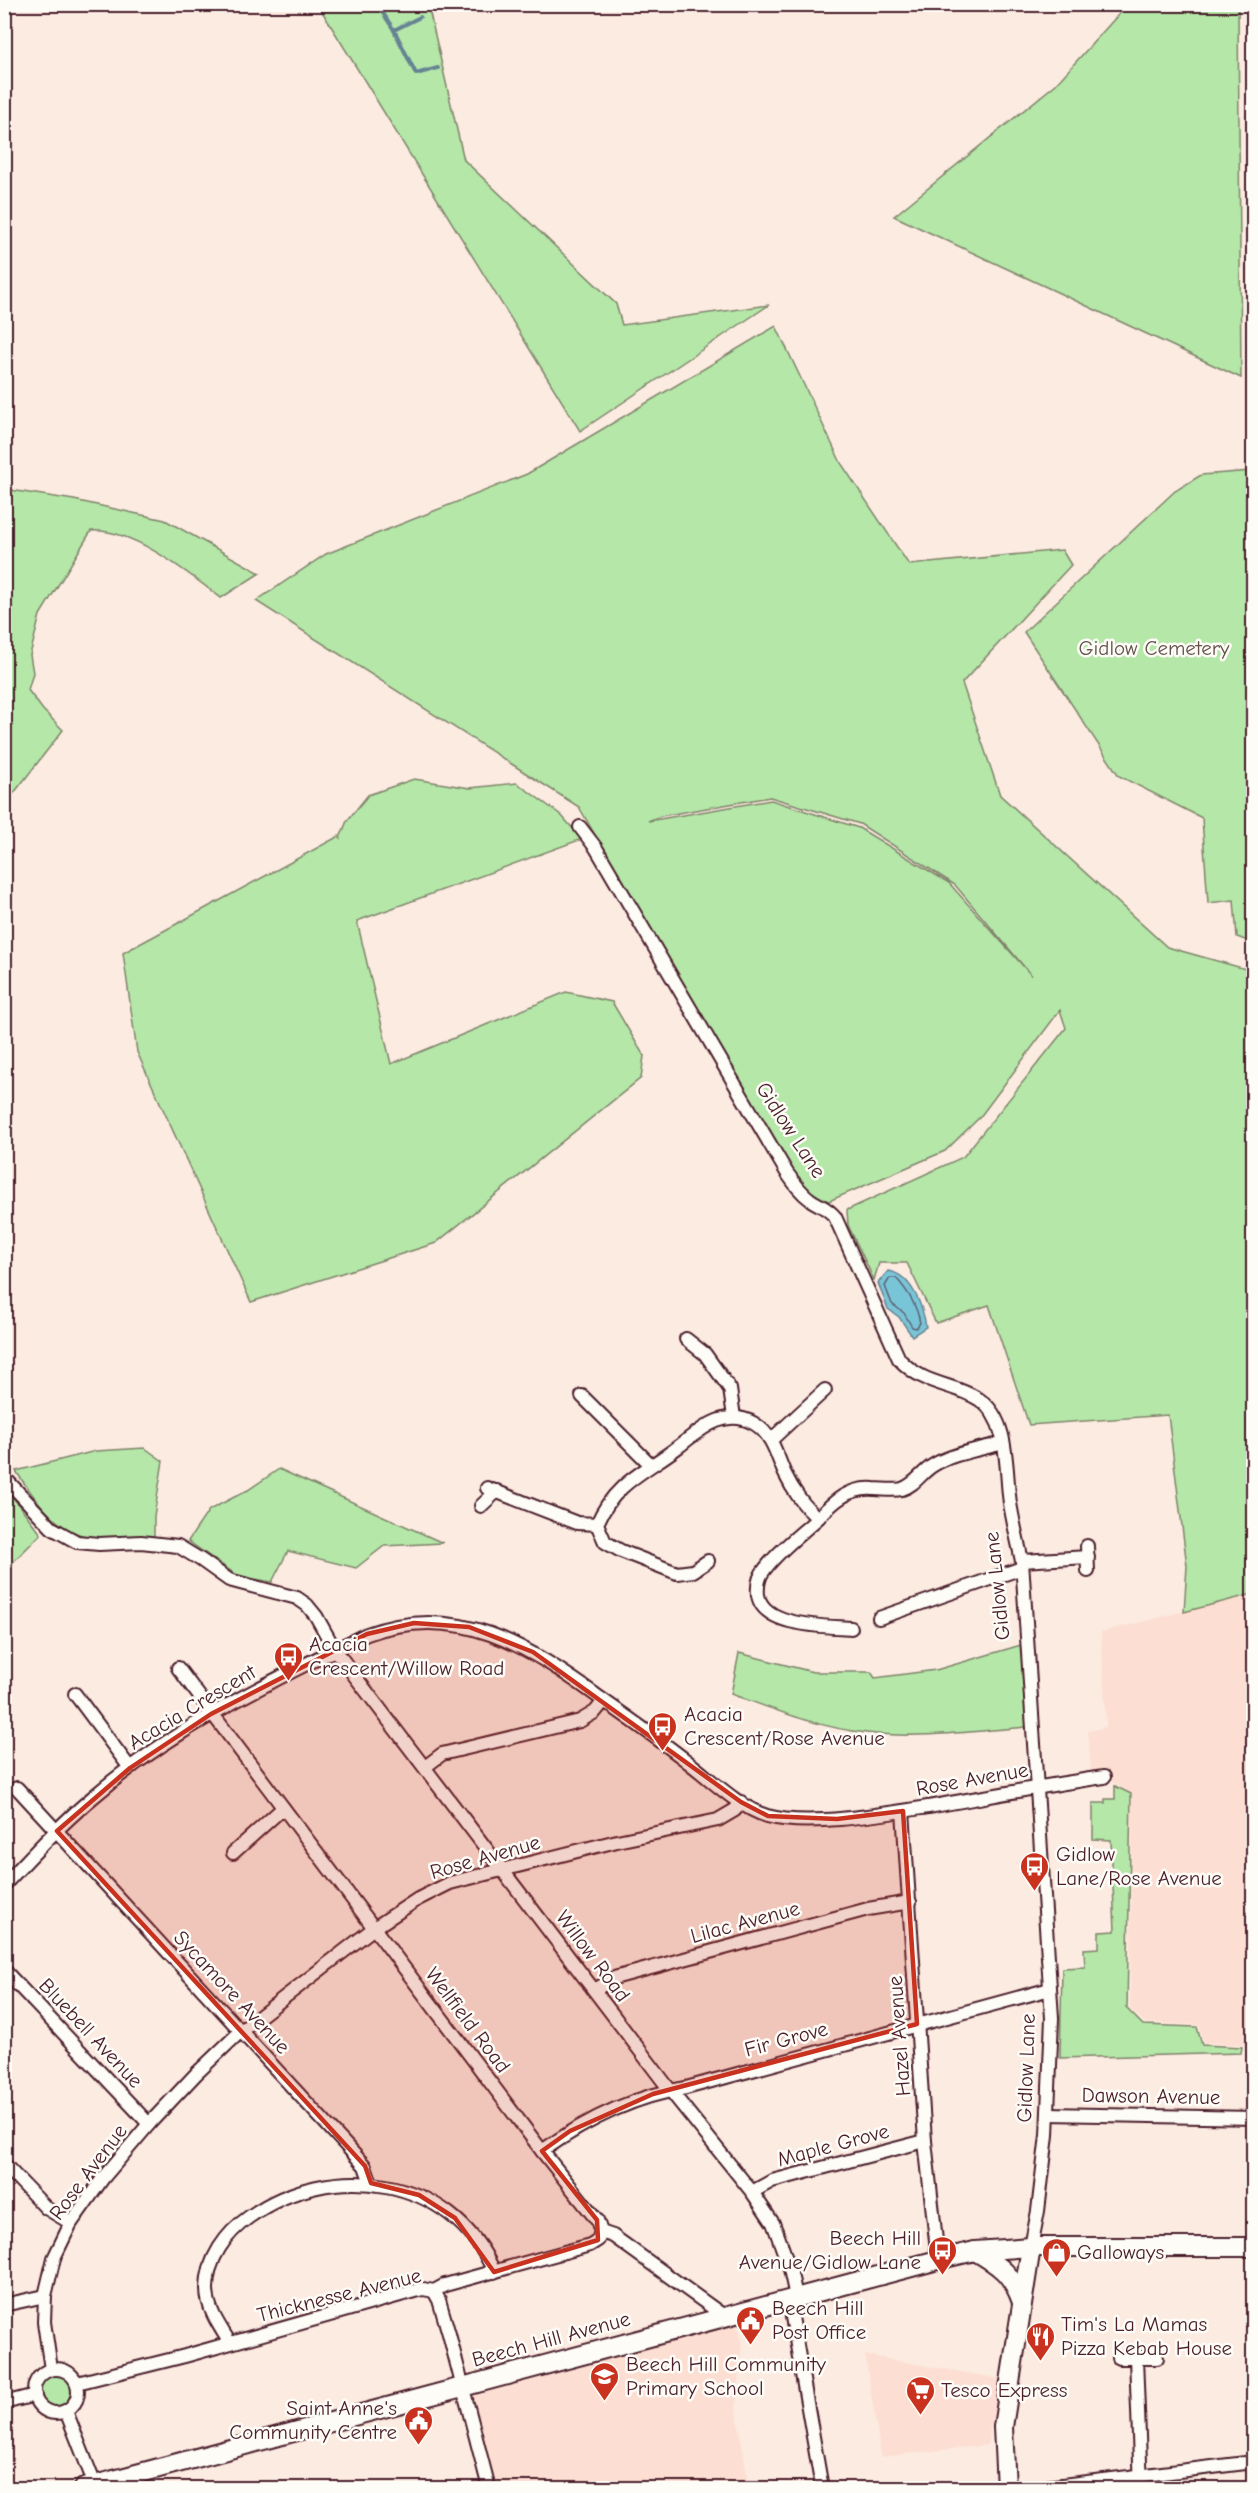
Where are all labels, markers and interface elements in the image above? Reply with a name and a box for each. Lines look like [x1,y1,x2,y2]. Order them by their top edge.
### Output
park label: Gidlow Cemetery [1079,636,1230,660]
street label: Gidlow Lane [751,1078,831,1182]
street label: Gidlow Lane [979,1530,1015,1642]
place label: Acacia Crescent/Willow Road [309,1632,504,1680]
bus stop icon: Acacia Crescent/Willow Road [272,1640,304,1682]
street label: Acacia Crescent [124,1659,261,1754]
place label: Acacia Crescent/Rose Avenue [684,1702,885,1750]
bus stop icon: Acacia Crescent/Rose Avenue [647,1710,679,1752]
street label: Rose Avenue [914,1757,1030,1801]
street label: Rose Avenue [427,1830,543,1884]
place label: Gidlow Lane/Rose Avenue [1056,1842,1222,1890]
bus stop icon: Gidlow Lane/Rose Avenue [1019,1850,1051,1892]
street label: Lilac Avenue [688,1896,802,1948]
street label: Willow Road [551,1906,635,2006]
street label: Sycamore Avenue [169,1925,295,2059]
street label: Wellfield Road [421,1963,515,2077]
street label: Bluebell Avenue [34,1973,148,2093]
street label: Hazel Avenue [883,1975,915,2097]
street label: Gidlow Lane [1012,2013,1040,2123]
street label: Fir Grove [742,2016,830,2062]
street label: Dawson Avenue [1081,2083,1221,2109]
street label: Rose Avenue [44,2119,132,2225]
street label: Maple Grove [775,2119,891,2171]
place label: Beech Hill Avenue/Gidlow Lane [739,2226,921,2274]
bus stop icon: Beech Hill Avenue/Gidlow Lane [926,2234,958,2276]
shop icon: Galloways [1040,2236,1072,2278]
place label: Galloways [1077,2240,1164,2264]
street label: Thicknesse Avenue [254,2263,424,2327]
place label: Beech Hill Post Office [772,2296,866,2344]
public building icon: Beech Hill Post Office [735,2304,767,2346]
street label: Beech Hill Avenue [469,2306,633,2372]
place label: Tim's La Mamas Pizza Kebab House [1061,2312,1232,2360]
restaurant icon: Tim's La Mamas Pizza Kebab House [1024,2320,1056,2362]
place label: Beech Hill Community Primary School [626,2352,826,2400]
school or university icon: Beech Hill Community Primary School [589,2360,621,2402]
supermarket icon: Tesco Express [904,2374,936,2416]
place label: Tesco Express [941,2378,1067,2402]
place label: Saint Anne's Community Centre [229,2396,397,2444]
public building icon: Saint Anne's Community Centre [402,2404,434,2446]

